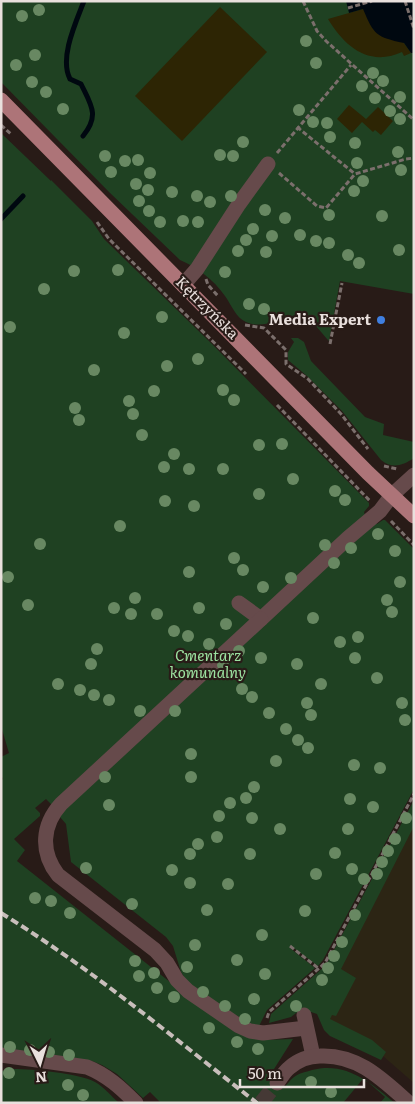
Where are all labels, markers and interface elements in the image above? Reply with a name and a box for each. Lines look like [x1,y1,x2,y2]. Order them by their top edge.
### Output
street label: Kętrzyńska [171,270,246,344]
place label: Media Expert [269,307,371,330]
marker: Media Expert [375,314,387,326]
park label: Cmentarz komunalny [170,643,246,683]
north arrow [15,1039,65,1089]
scale bar [240,1056,364,1088]
text: 50 m [248,1061,282,1084]
text: N [34,1067,48,1088]

